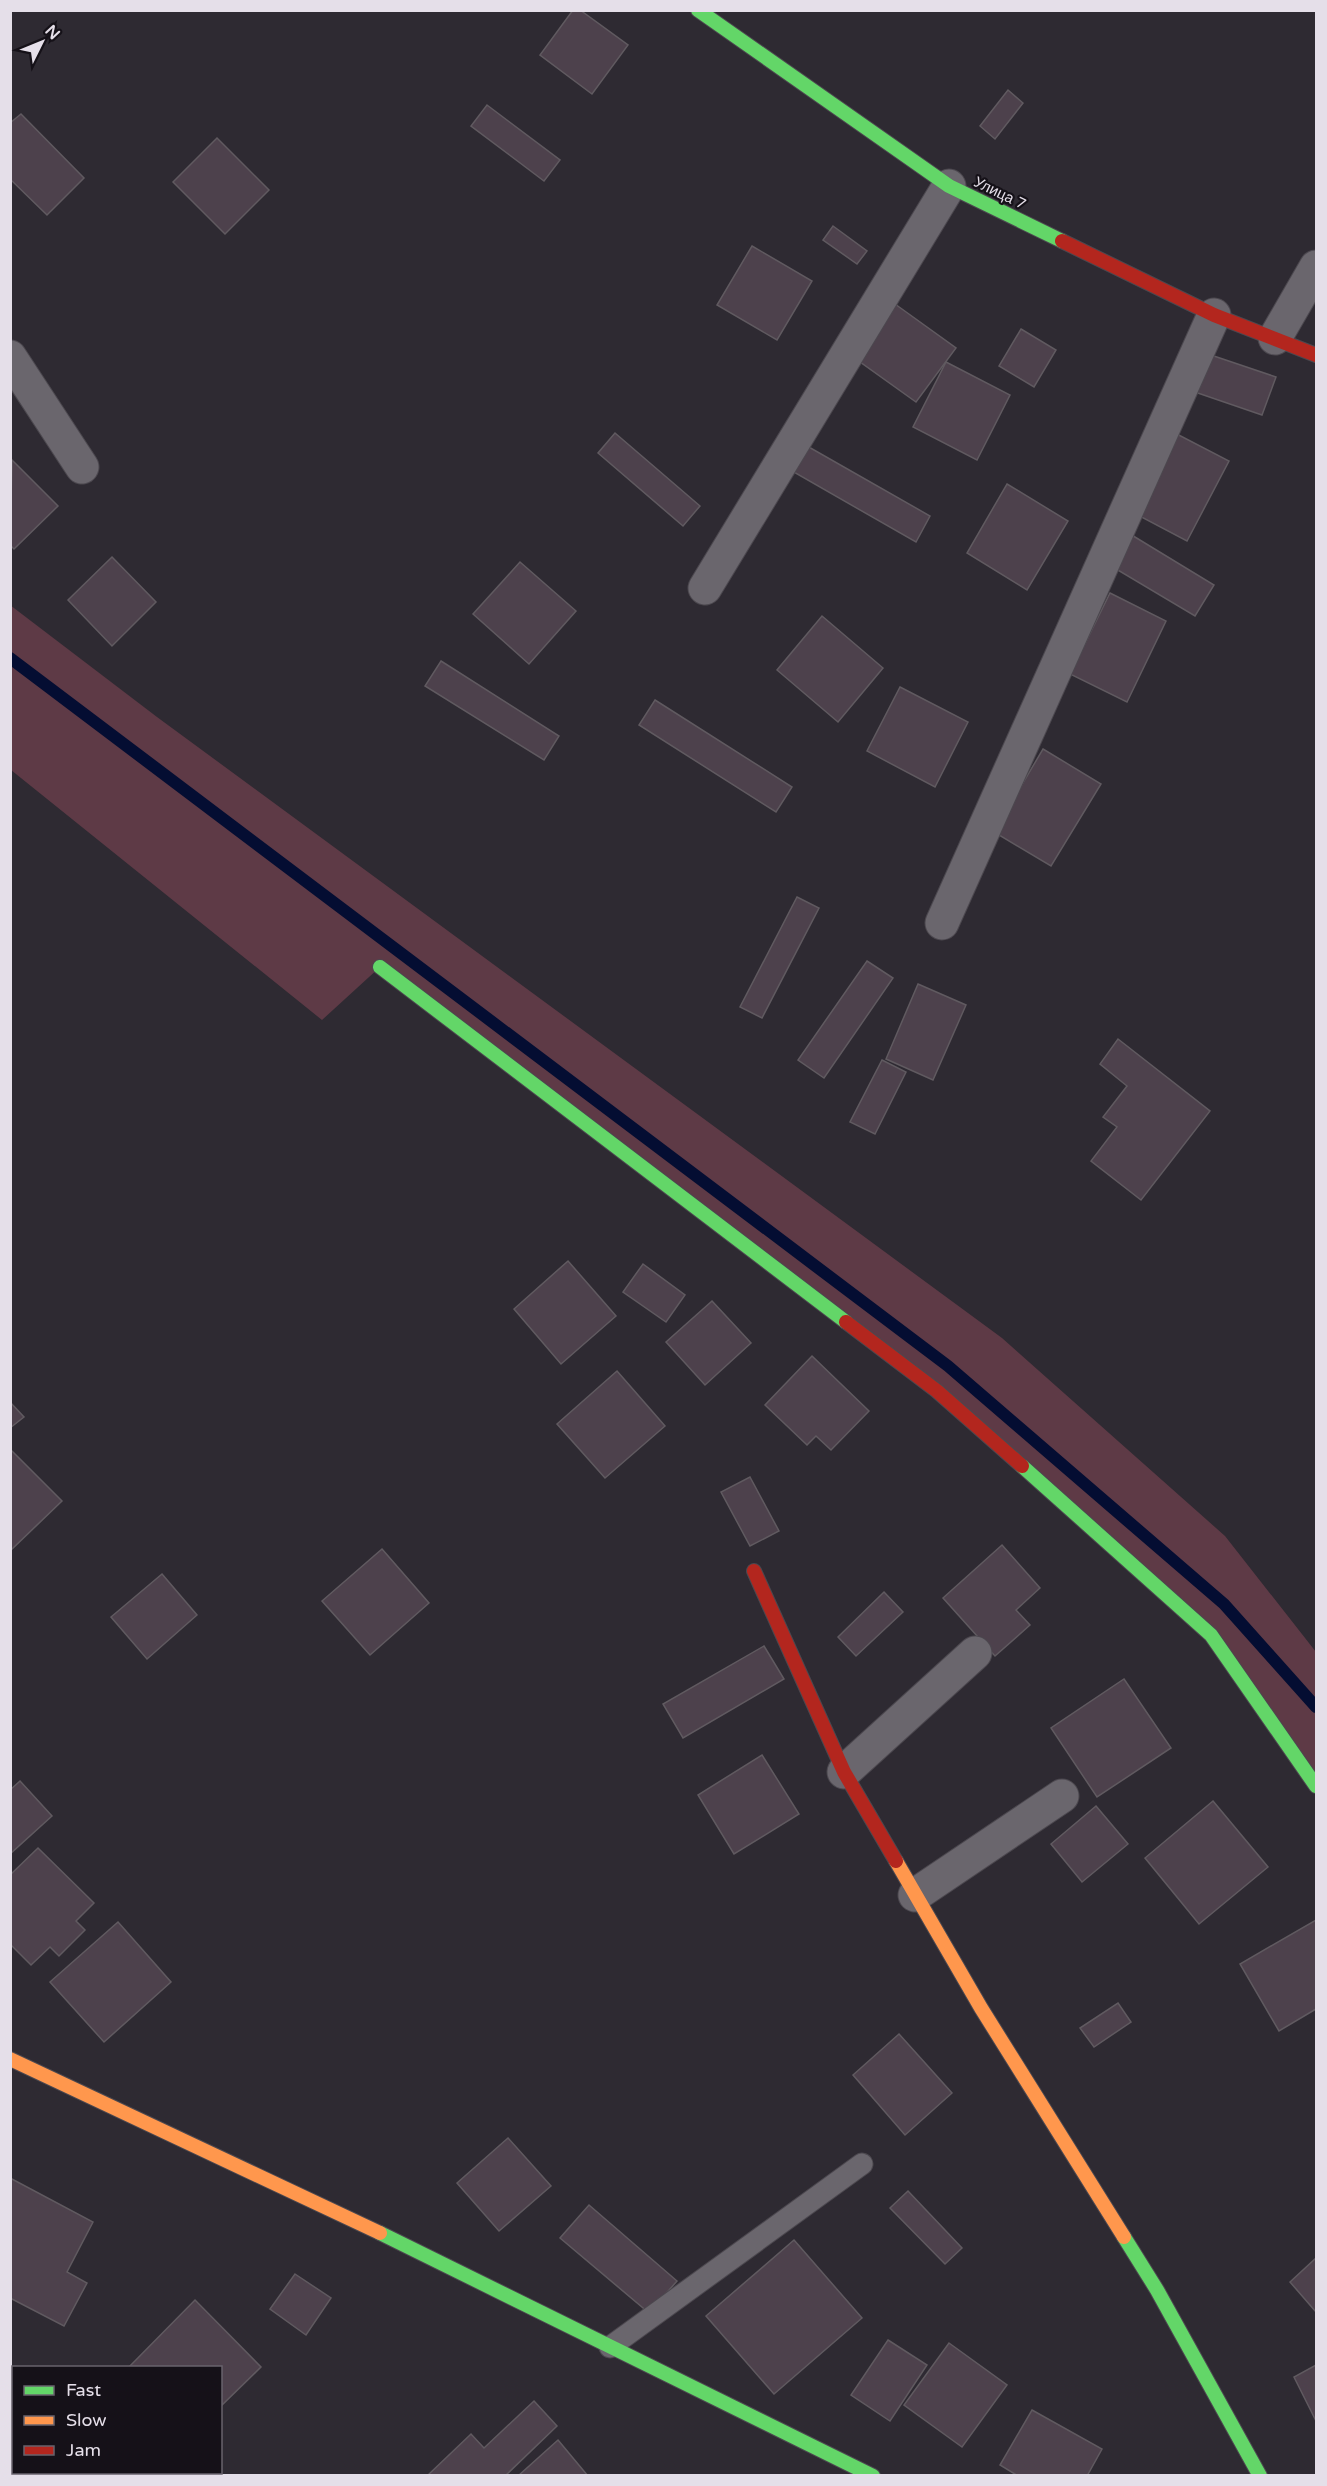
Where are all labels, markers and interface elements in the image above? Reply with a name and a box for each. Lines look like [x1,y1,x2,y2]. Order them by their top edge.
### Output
north arrow [12,12,72,72]
text: N [41,21,64,44]
street label: Улица 7 [971,173,1029,213]
legend [12,2366,222,2474]
text: Fast [66,2379,101,2401]
text: Slow [66,2409,107,2431]
text: Jam [66,2439,101,2461]

